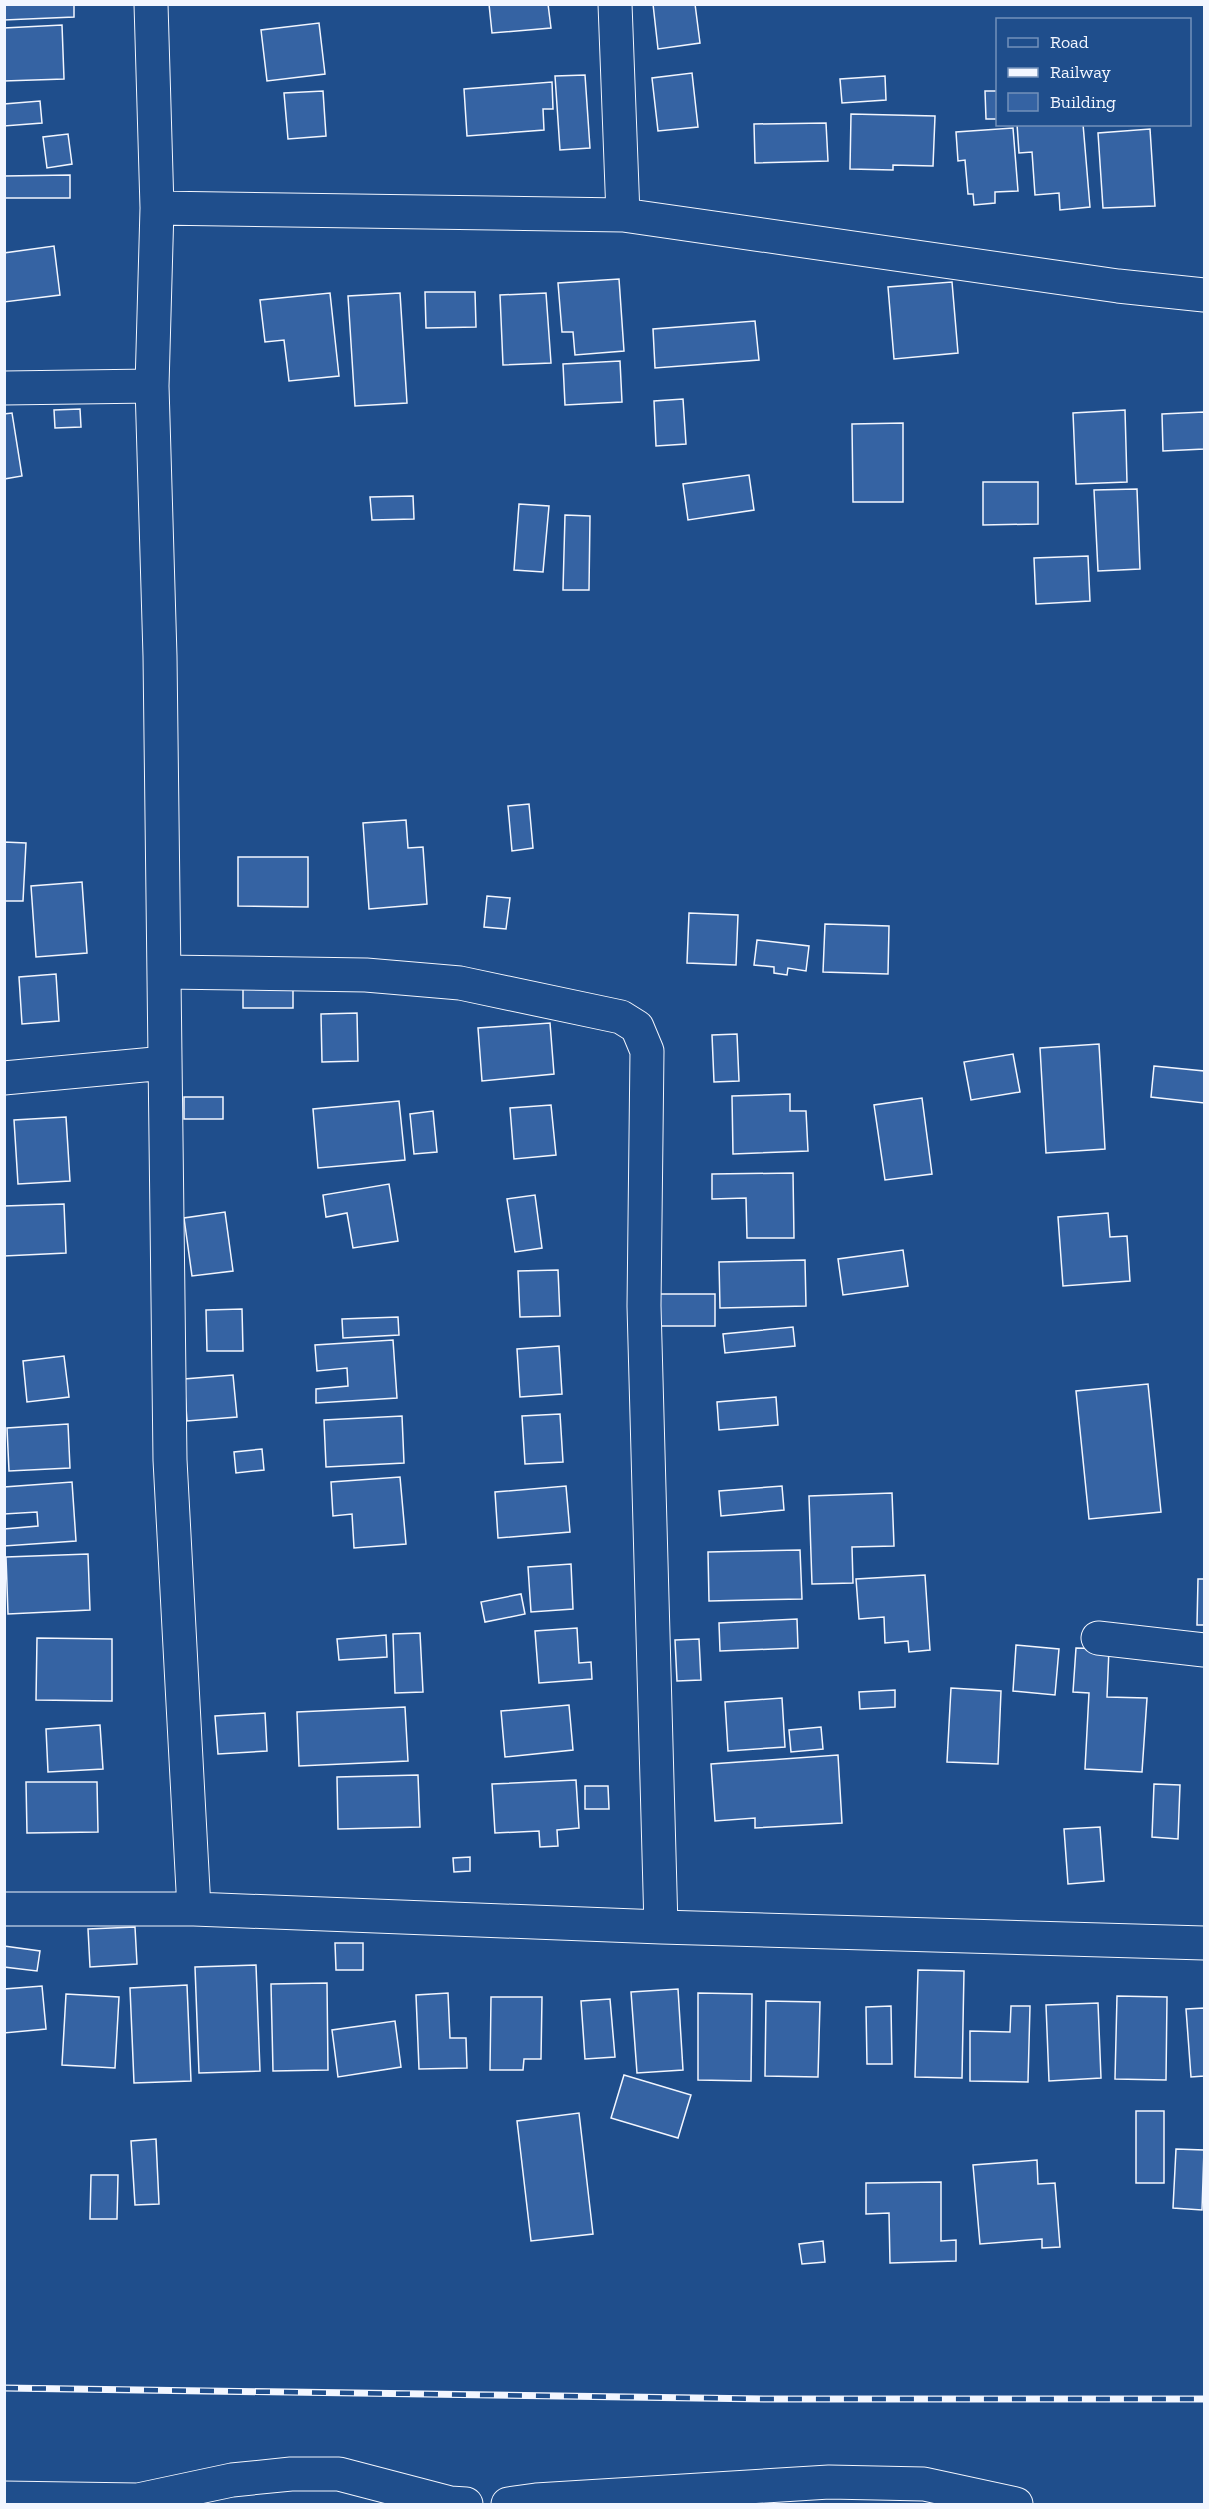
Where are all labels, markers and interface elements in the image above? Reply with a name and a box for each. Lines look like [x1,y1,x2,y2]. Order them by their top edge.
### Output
legend [996,18,1191,126]
text: Road [1050,31,1089,53]
text: Railway [1050,61,1112,83]
text: Building [1050,91,1116,113]

